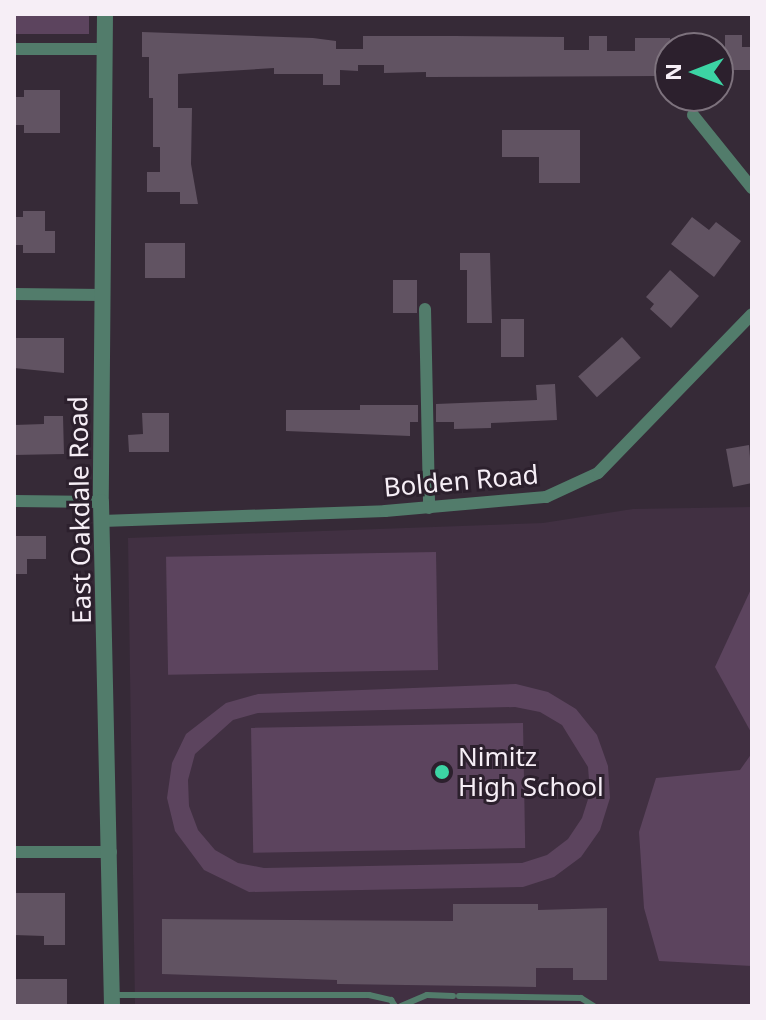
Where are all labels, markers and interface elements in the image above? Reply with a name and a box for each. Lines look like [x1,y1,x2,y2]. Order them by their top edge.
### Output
north arrow [654,32,734,112]
text: N [657,63,687,81]
street label: East Oakdale Road [62,396,98,624]
street label: Bolden Road [382,459,540,503]
place label: Nimitz High School [458,741,604,802]
marker: Nimitz High School [433,763,451,781]

